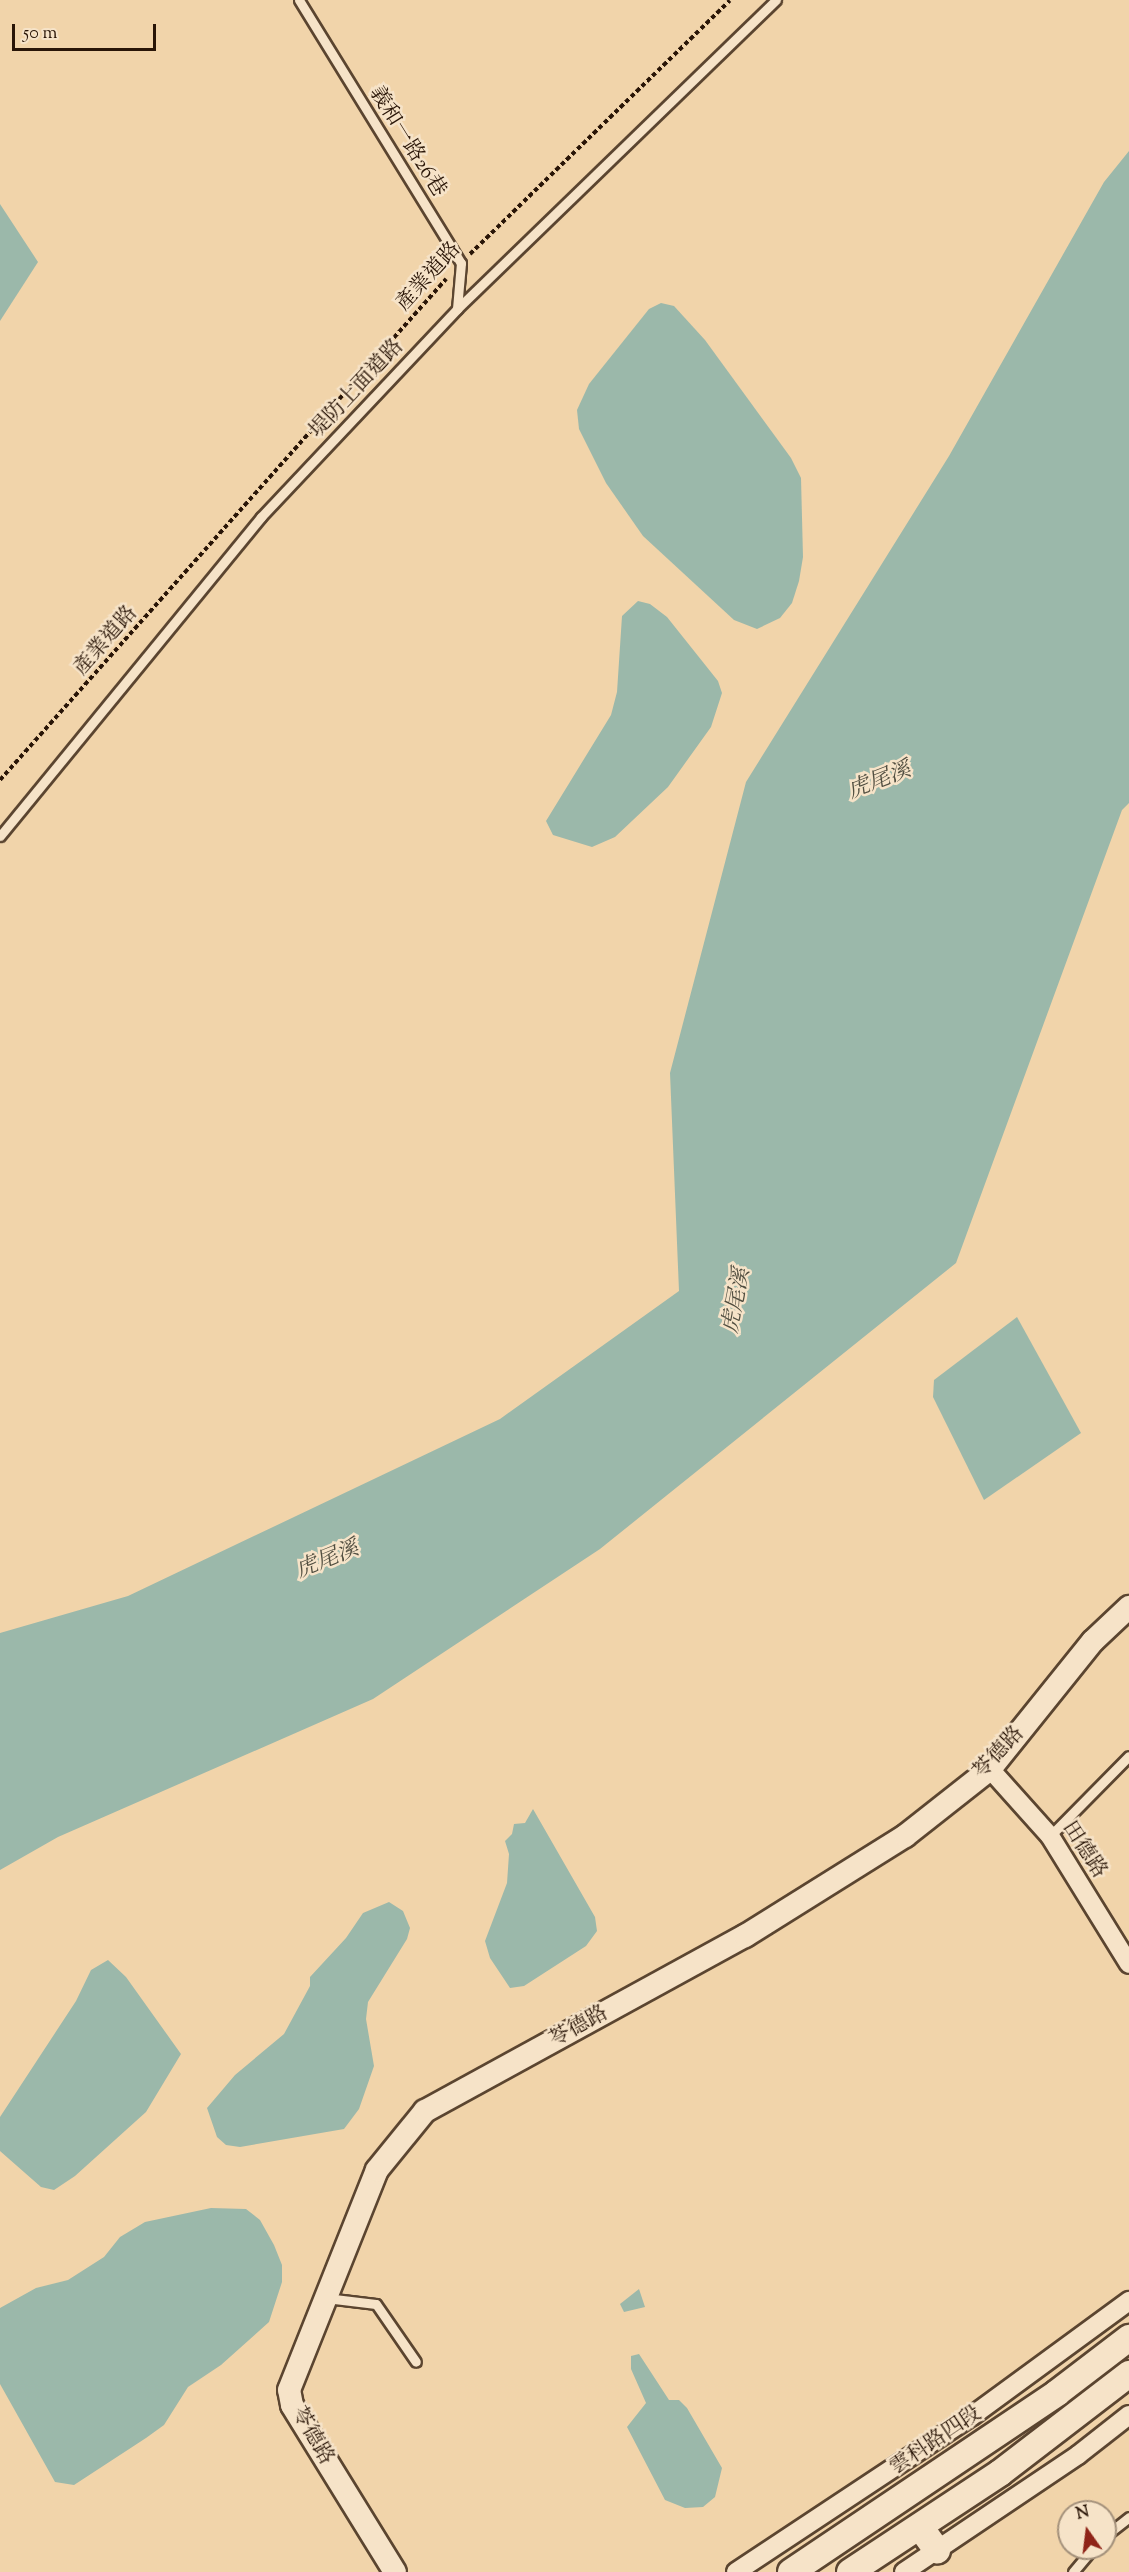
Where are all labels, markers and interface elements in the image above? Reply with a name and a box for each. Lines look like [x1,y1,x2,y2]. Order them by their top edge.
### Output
scale bar [15,12,159,50]
text: 50 m [23,21,57,47]
street label: 義和一路26巷 [363,82,451,202]
street label: 產業道路 [392,237,466,317]
street label: 堤防上面道路 [305,334,409,444]
street label: 產業道路 [69,601,143,681]
water label: 虎尾溪 [844,758,916,806]
water label: 虎尾溪 [719,1266,757,1336]
water label: 虎尾溪 [292,1536,364,1586]
street label: 苓德路 [968,1721,1030,1785]
street label: 田德路 [1056,1817,1112,1883]
street label: 苓德路 [545,2001,613,2053]
street label: 雲科路四段 [885,2401,987,2481]
street label: 苓德路 [285,2402,339,2470]
north arrow [1057,2500,1117,2560]
text: N [1074,2501,1092,2527]

